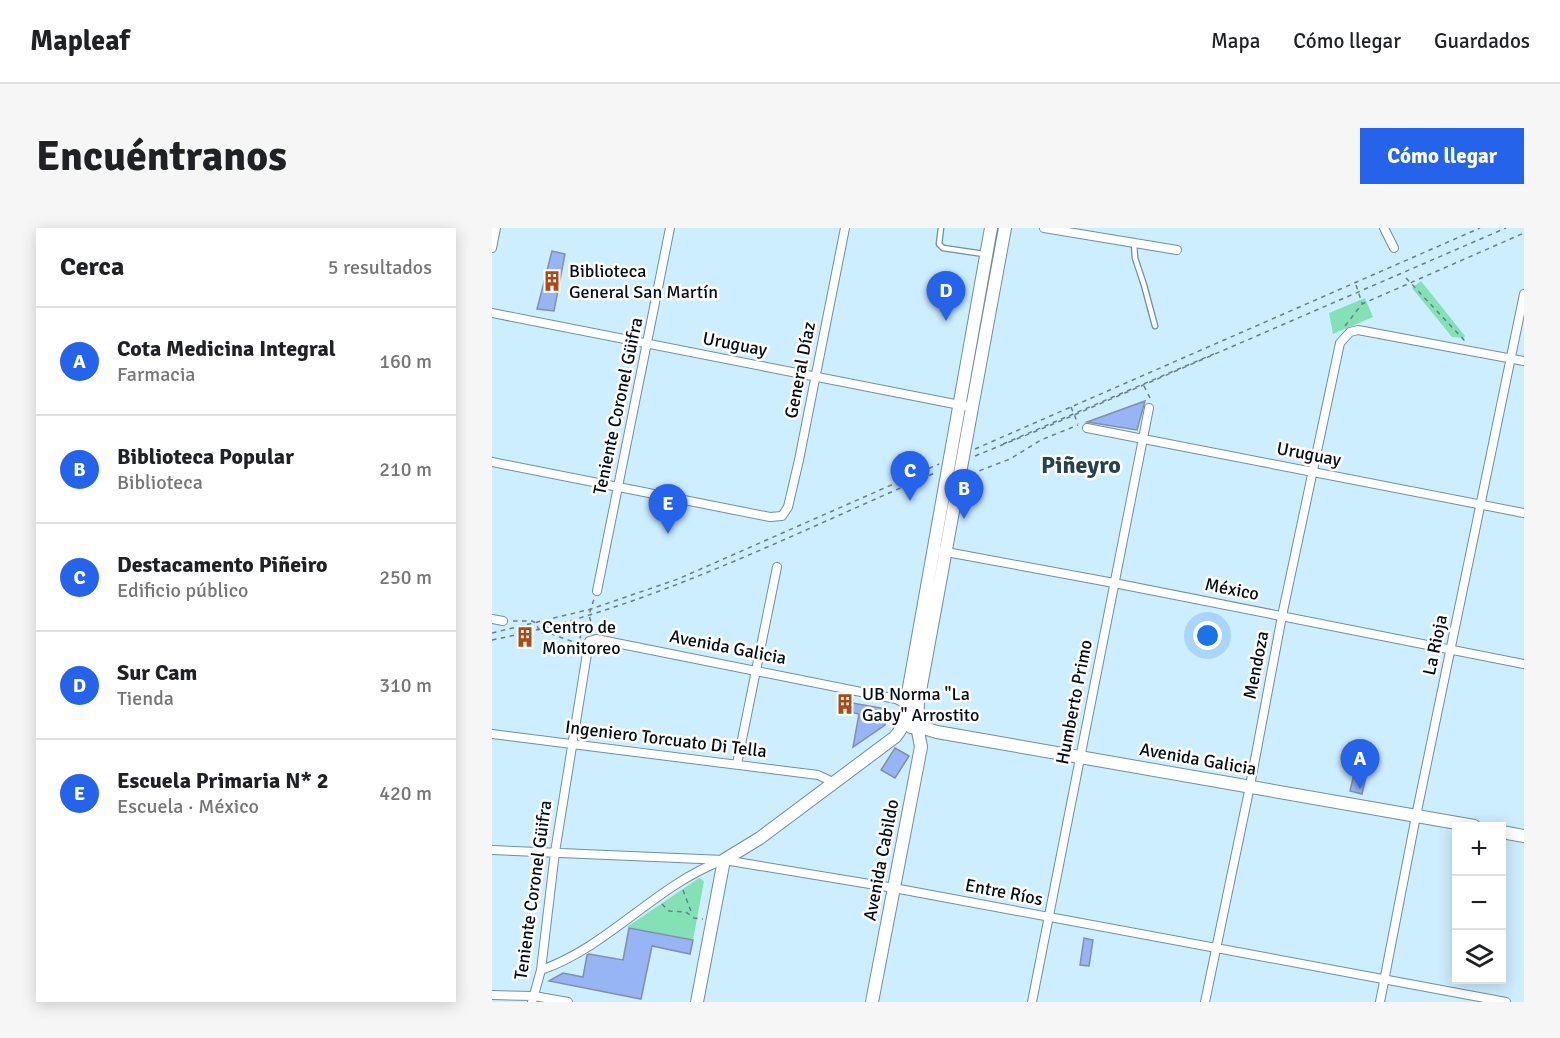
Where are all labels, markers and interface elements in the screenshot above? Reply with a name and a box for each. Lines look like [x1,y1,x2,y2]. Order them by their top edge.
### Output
text: Mapleaf [30,24,130,58]
text: Mapa [1211,28,1260,54]
text: Cómo llegar [1293,28,1401,54]
text: Guardados [1434,28,1530,54]
button: Cómo llegar [1360,128,1524,184]
text: Encuéntranos [36,131,287,182]
text: Cerca [60,251,124,283]
text: 5 resultados [328,255,432,280]
place label: Biblioteca General San Martín [569,260,718,303]
building icon: Biblioteca General San Martín [540,269,564,293]
pin: D [926,272,966,321]
street label: Teniente Coronel Güifra [588,315,648,497]
street label: General Díaz [780,320,820,420]
street label: Uruguay [701,327,770,361]
text: Cota Medicina Integral [117,335,336,362]
text: A [73,349,86,374]
text: 160 m [379,349,432,374]
text: Farmacia [117,362,195,387]
street label: Uruguay [1275,437,1344,471]
text: Biblioteca Popular [117,443,294,470]
district label: Piñeyro [1041,450,1121,480]
pin: C [890,452,930,501]
text: B [73,457,86,482]
text: 210 m [379,457,432,482]
text: Biblioteca [117,470,203,495]
pin: B [944,470,984,519]
pin: E [648,484,687,534]
text: Destacamento Piñeiro [117,551,328,578]
text: C [73,565,86,590]
text: 250 m [379,565,432,590]
street label: México [1203,573,1261,605]
text: Edificio público [117,578,248,603]
street label: La Rioja [1418,613,1452,677]
place label: Centro de Monitoreo [542,616,621,659]
your location [1193,621,1222,650]
building icon: Centro de Monitoreo [513,625,537,649]
street label: Avenida Galicia [668,625,788,669]
street label: Mendoza [1239,629,1273,701]
street label: Humberto Primo [1051,638,1097,766]
text: Sur Cam [117,659,197,686]
text: D [73,673,86,698]
text: 310 m [379,673,432,698]
place label: UB Norma "La Gaby" Arrostito [862,683,979,726]
text: Tienda [117,686,174,711]
building icon: UB Norma "La Gaby" Arrostito [833,692,857,716]
street label: Ingeniero Torcuato Di Tella [564,716,768,762]
street label: Avenida Galicia [1138,738,1258,780]
pin: A [1340,740,1380,789]
text: Escuela Primaria N* 2 [117,767,329,794]
text: E [74,781,85,806]
text: 420 m [379,781,432,806]
text: Escuela · México [117,794,259,819]
street label: Avenida Cabildo [858,797,904,923]
street label: Teniente Coronel Güifra [510,799,556,981]
map controls [1452,822,1506,984]
button: + [1452,822,1506,876]
street label: Entre Ríos [963,874,1045,910]
button: − [1452,876,1506,930]
button: layers [1452,930,1506,984]

